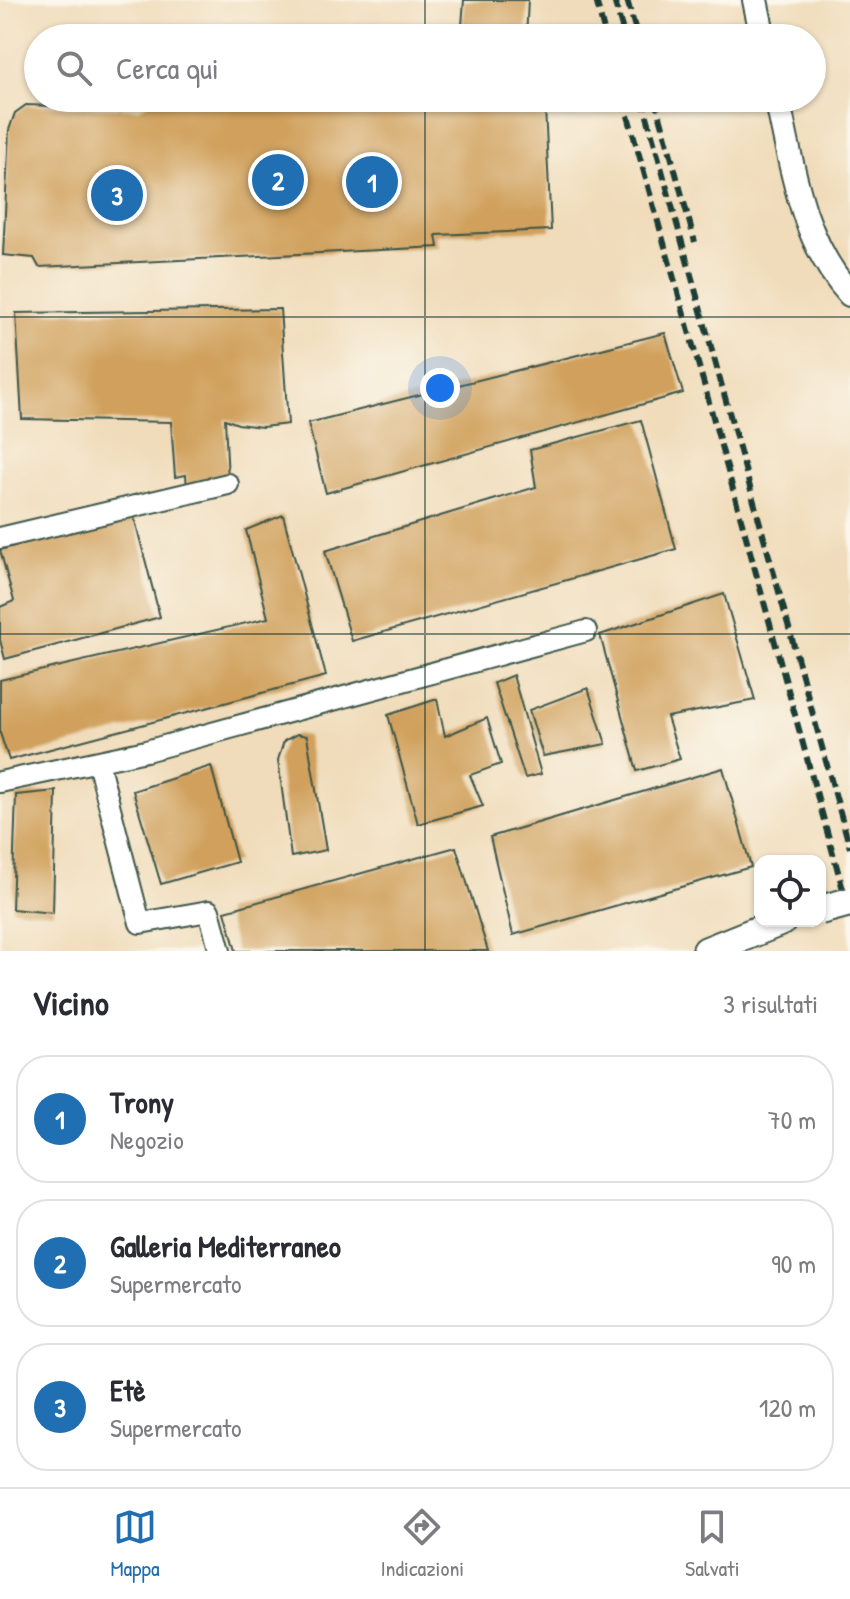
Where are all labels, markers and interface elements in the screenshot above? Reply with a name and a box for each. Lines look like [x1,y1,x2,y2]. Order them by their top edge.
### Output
search box [24,24,826,112]
icon: search [52,46,96,90]
text: Cerca qui [116,48,219,88]
pin: 2 [252,150,304,210]
pin: 1 [346,152,398,212]
pin: 3 [91,165,143,225]
your location [420,368,460,408]
map controls [754,855,826,927]
button: locate [754,855,826,927]
text: Vicino [32,980,109,1026]
text: 3 risultati [723,986,818,1021]
text: Trony [110,1082,174,1122]
text: 1 [55,1102,65,1137]
text: 70 m [768,1102,816,1137]
text: Negozio [110,1122,184,1157]
text: Galleria Mediterraneo [110,1226,341,1266]
text: 2 [54,1246,66,1281]
text: 90 m [771,1246,816,1281]
text: Supermercato [110,1266,242,1301]
text: Etè [110,1370,146,1410]
text: 3 [54,1390,66,1425]
text: 120 m [759,1390,816,1425]
text: Supermercato [110,1410,242,1445]
tab: Mappa [110,1505,160,1583]
tab: Indicazioni [380,1505,464,1583]
tab: Salvati [685,1505,740,1583]

